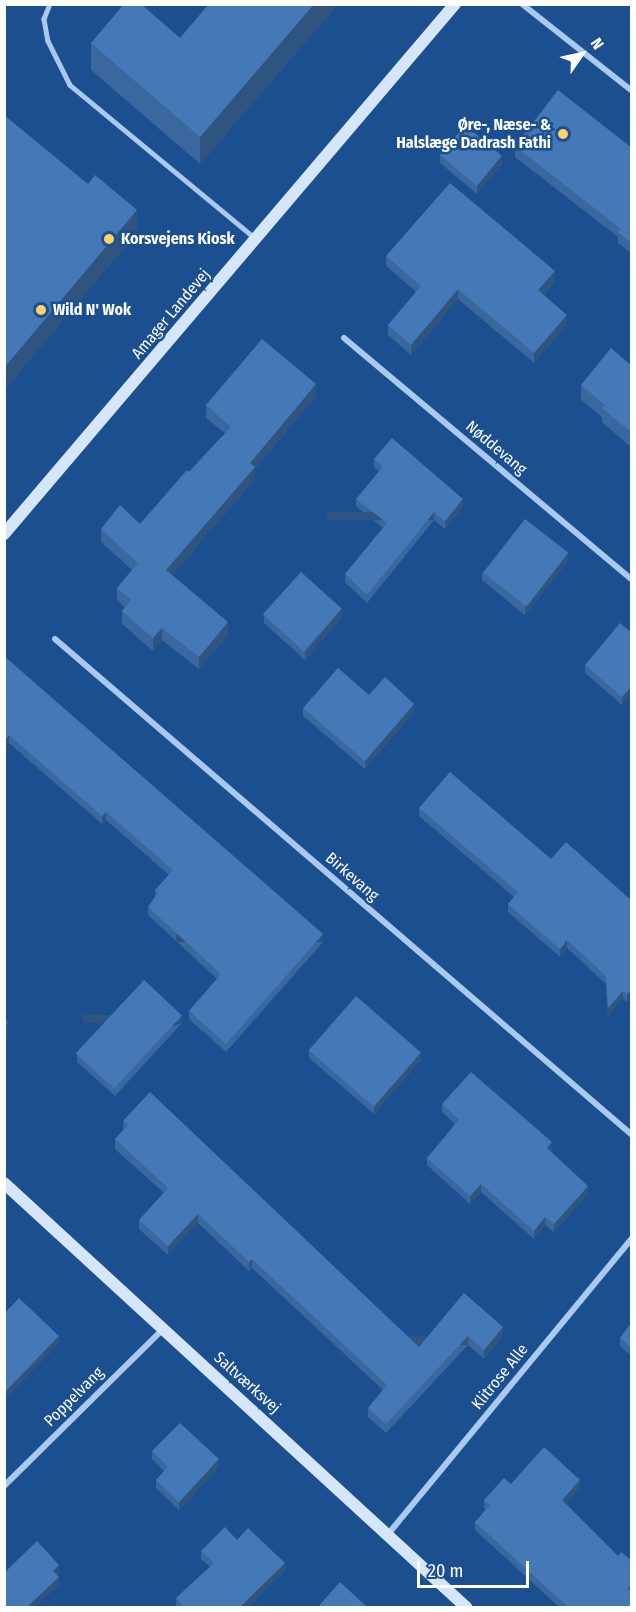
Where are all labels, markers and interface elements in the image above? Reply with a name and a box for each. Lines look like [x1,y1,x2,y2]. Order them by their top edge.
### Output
north arrow [552,24,612,84]
text: N [587,34,608,53]
place label: Øre-, Næse- & Halslæge Dadrash Fathi [396,115,551,153]
marker: Øre-, Næse- & Halslæge Dadrash Fathi [556,127,570,141]
place label: Korsvejens Kiosk [121,229,235,249]
marker: Korsvejens Kiosk [102,232,116,246]
street label: Amager Landevej [128,265,214,363]
place label: Wild N' Wok [53,300,131,320]
marker: Wild N' Wok [34,303,48,317]
street label: Nøddevang [462,417,530,479]
street label: Birkevang [321,849,383,905]
street label: Klitrose Alle [468,1340,532,1414]
street label: Saltværksvej [210,1348,284,1418]
street label: Poppelvang [40,1363,108,1431]
scale bar [420,1549,532,1587]
text: 20 m [428,1560,463,1582]

